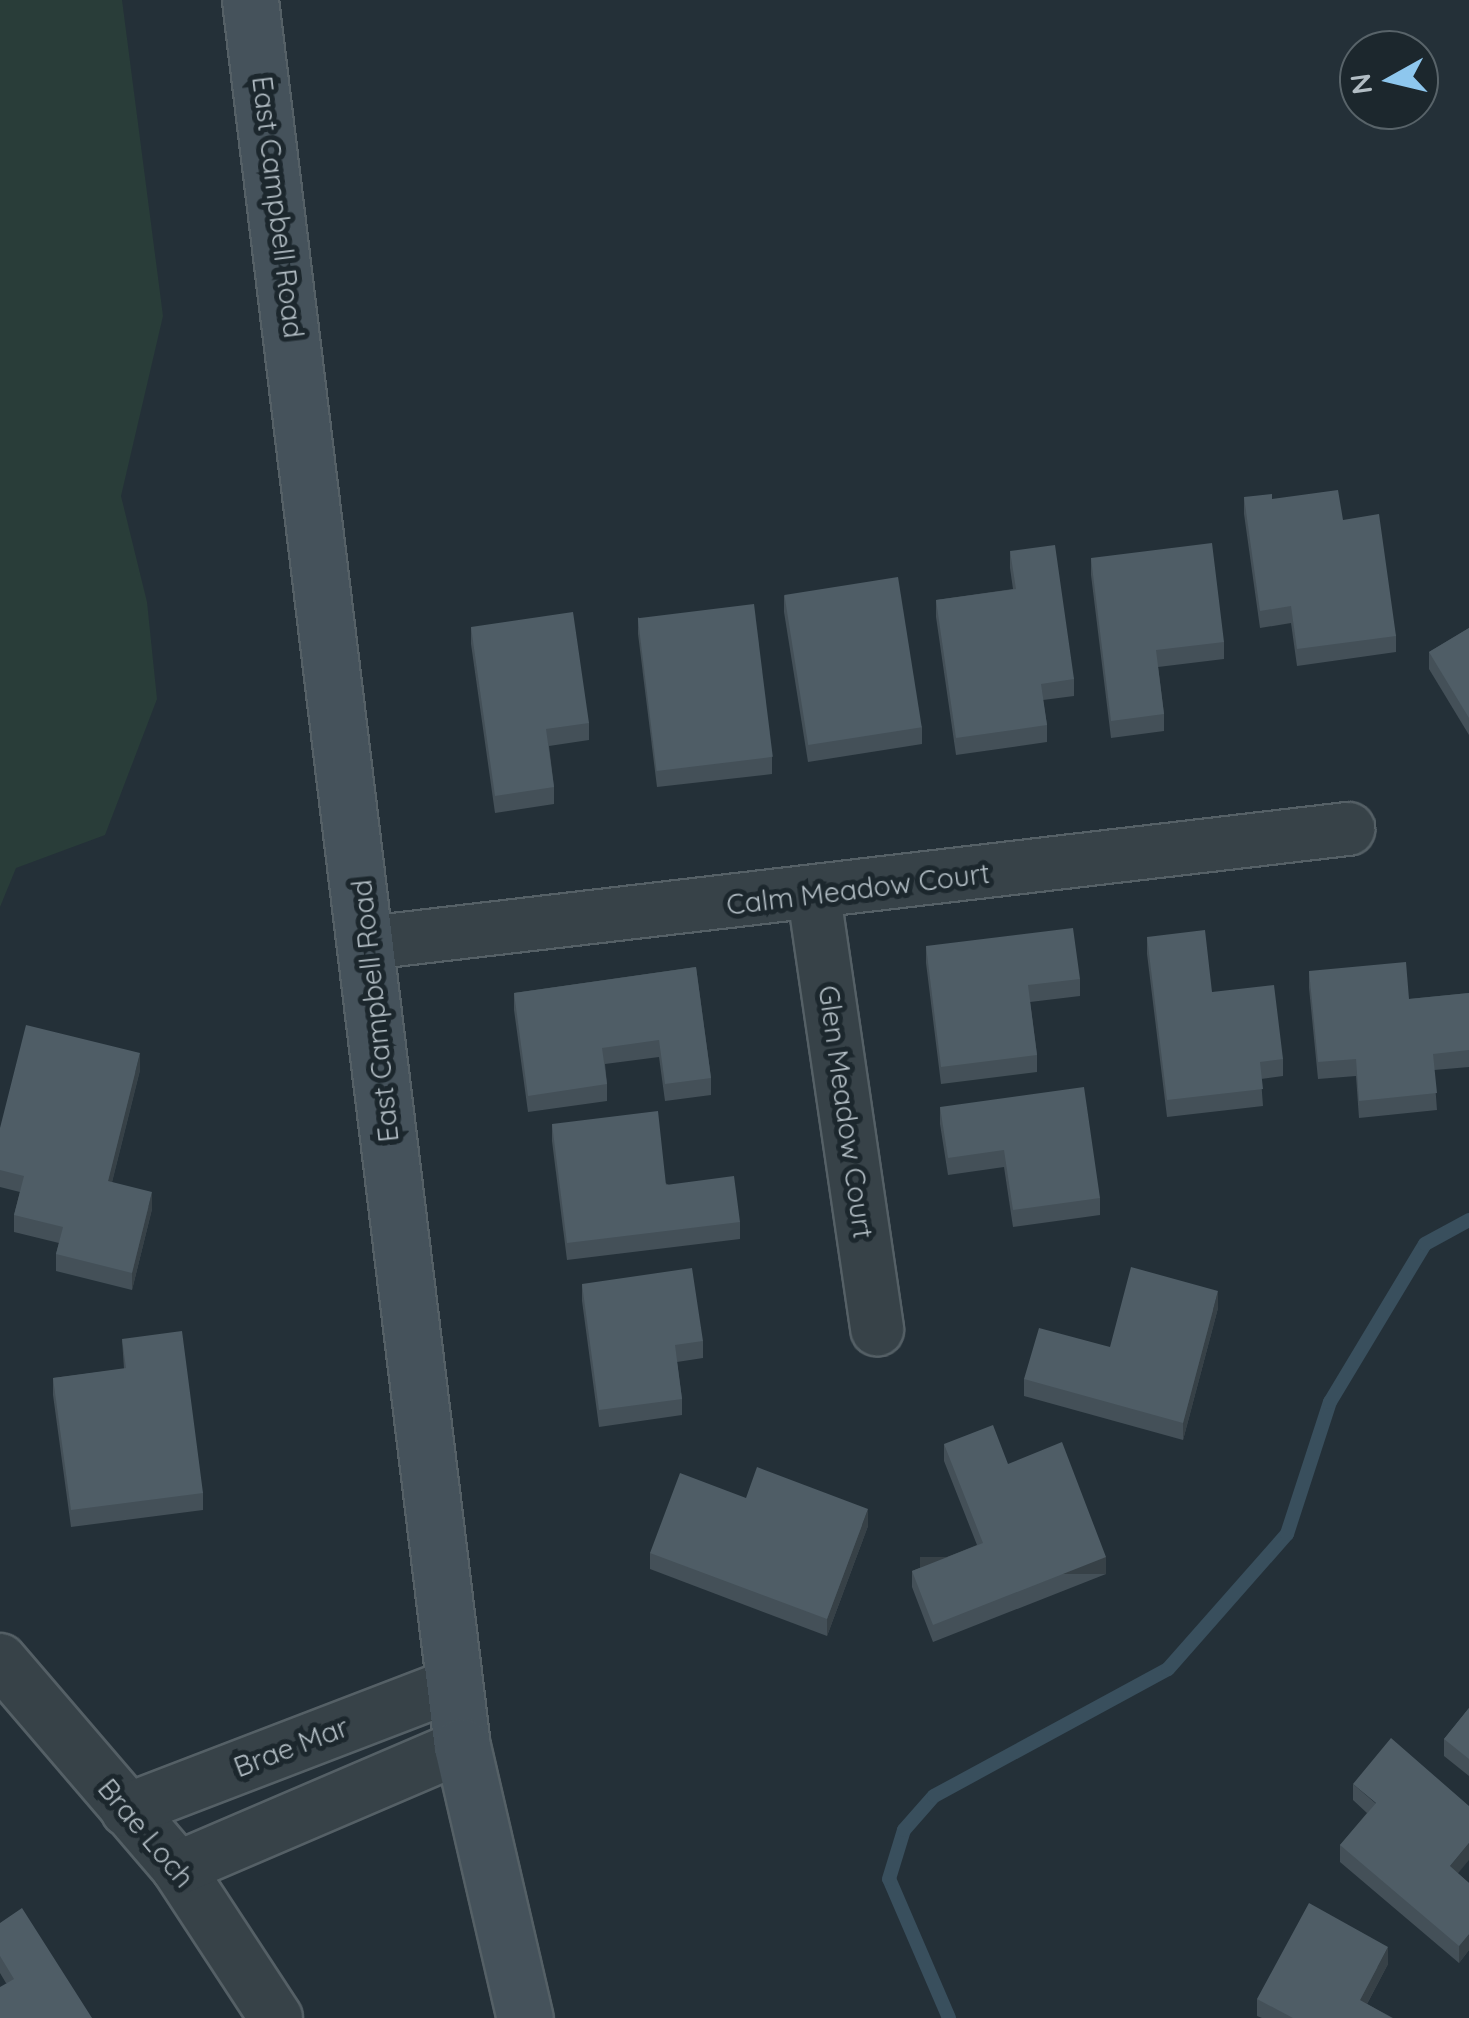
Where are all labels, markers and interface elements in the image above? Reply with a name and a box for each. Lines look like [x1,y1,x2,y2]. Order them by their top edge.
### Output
north arrow [1339,30,1439,130]
text: N [1342,71,1380,97]
street label: East Campbell Road [245,74,311,340]
street label: Calm Meadow Court [724,856,992,922]
street label: East Campbell Road [345,878,405,1144]
street label: Glen Meadow Court [812,983,880,1241]
street label: Brae Mar [229,1710,353,1784]
street label: Brae Loch [91,1772,201,1894]

